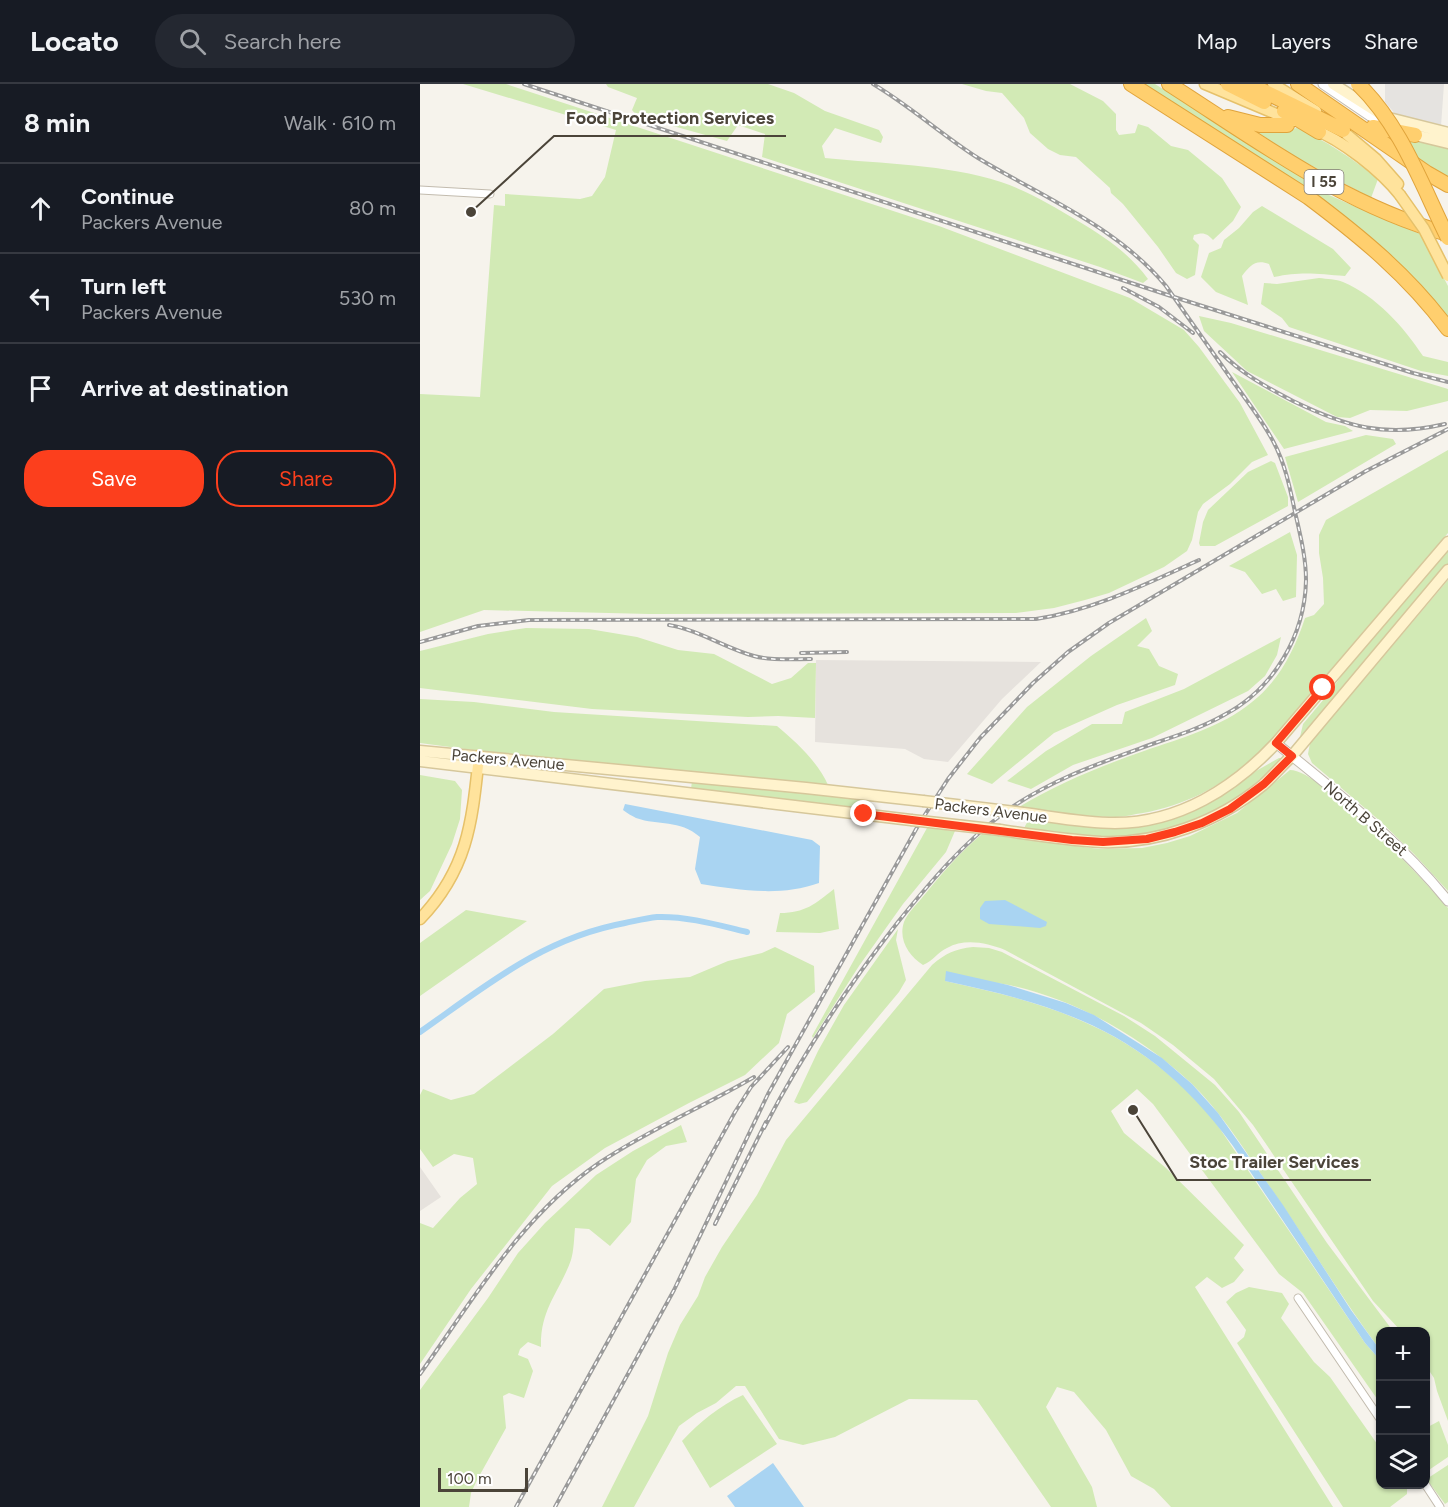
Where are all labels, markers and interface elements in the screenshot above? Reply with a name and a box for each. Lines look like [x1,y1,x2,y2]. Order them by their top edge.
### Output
search box [155,14,575,68]
text: Locato [30,24,119,58]
icon: search [176,25,209,58]
text: Search here [224,28,341,55]
text: Map [1197,29,1237,54]
text: Layers [1270,29,1331,54]
text: Share [1364,29,1418,54]
callout: Food Protection Services [554,100,786,136]
text: 8 min [24,107,90,139]
text: Food Protection Services [566,107,775,129]
text: Walk · 610 m [284,111,396,135]
road number: I 55 [1304,170,1344,194]
text: Continue [81,183,174,210]
icon: ahead [24,192,57,225]
text: 80 m [349,196,396,220]
text: Packers Avenue [81,210,222,234]
text: Turn left [81,273,167,300]
icon: left [24,282,57,315]
text: 530 m [339,286,396,310]
text: Packers Avenue [81,300,222,324]
icon: arrive [24,372,57,405]
text: Arrive at destination [81,375,289,402]
button: Save [24,450,204,507]
button: Share [216,450,396,507]
route start [1309,674,1335,700]
street label: Packers Avenue [451,745,565,774]
street label: North B Street [1320,777,1411,860]
street label: Packers Avenue [934,794,1049,827]
route end [850,800,876,826]
callout: Stoc Trailer Services [1177,1144,1371,1180]
text: Stoc Trailer Services [1189,1151,1359,1173]
map controls [1376,1327,1430,1489]
button: + [1376,1327,1430,1381]
button: − [1376,1381,1430,1435]
button: layers [1376,1435,1430,1489]
scale bar [438,1465,528,1492]
text: 100 m [447,1469,492,1488]

